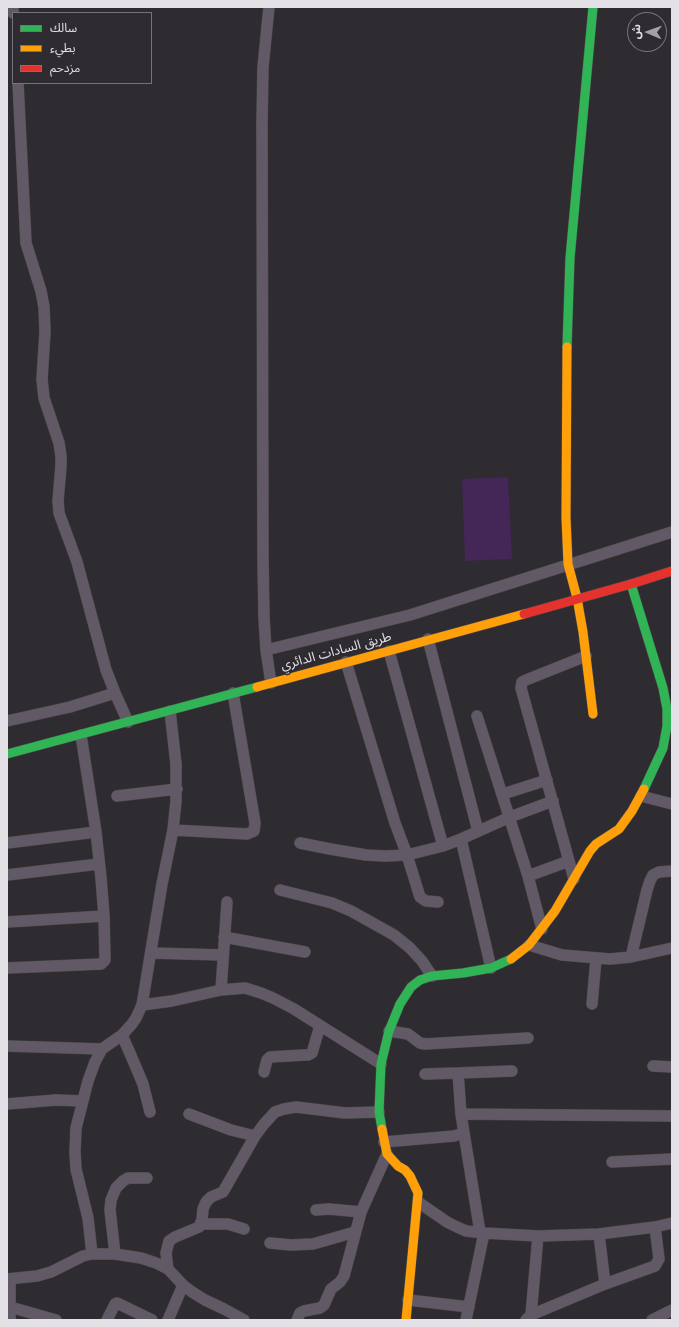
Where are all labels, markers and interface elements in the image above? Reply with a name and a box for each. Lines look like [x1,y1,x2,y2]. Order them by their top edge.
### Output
legend [12,12,152,84]
north arrow [627,12,667,52]
text: سالك [50,20,77,35]
text: ش [629,24,643,39]
text: بطيء [50,40,76,55]
text: مزدحم [50,60,80,75]
street label: طريق السادات الدائري [279,629,393,673]

